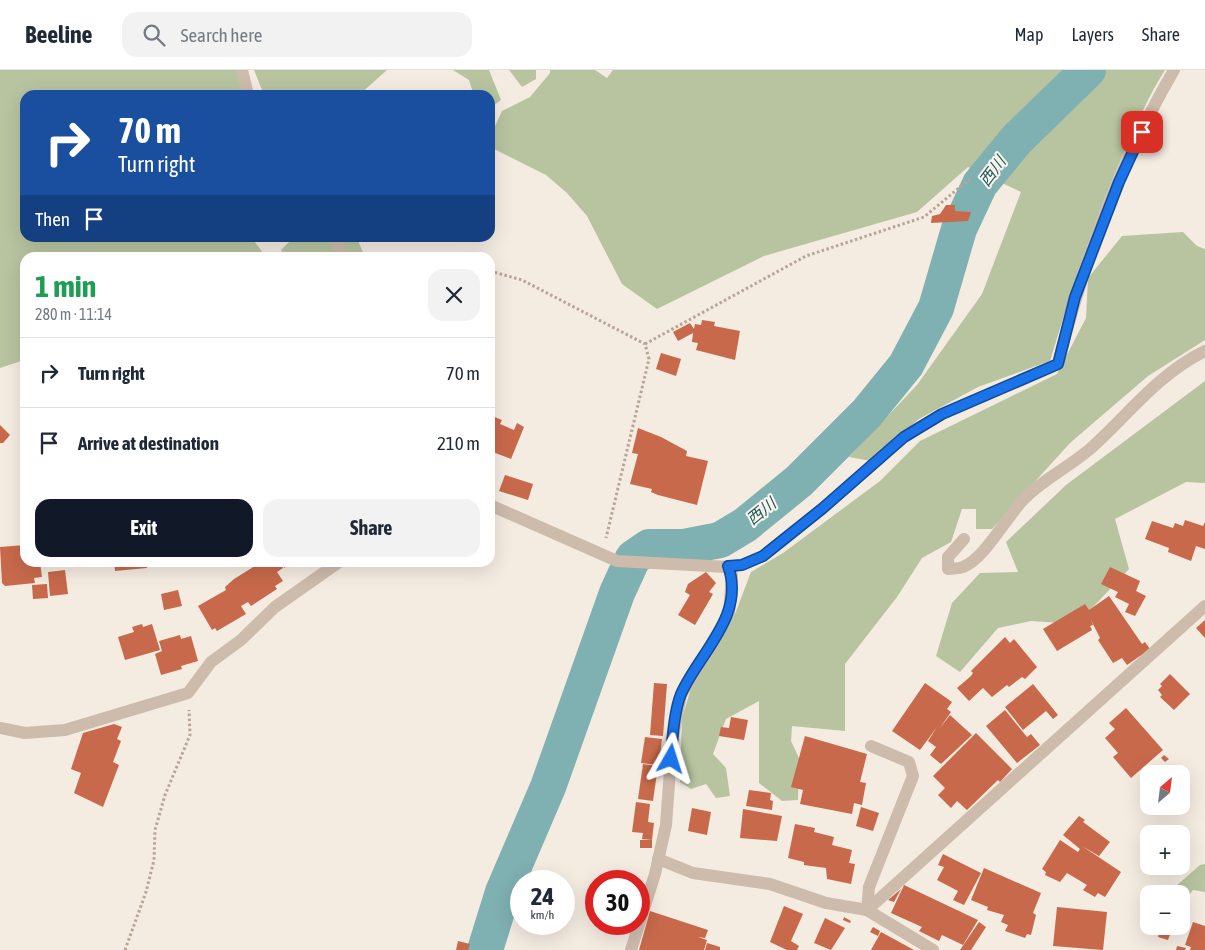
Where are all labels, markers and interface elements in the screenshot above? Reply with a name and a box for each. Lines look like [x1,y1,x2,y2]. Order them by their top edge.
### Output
search box [122,12,472,57]
text: Beeline [25,21,92,48]
icon: search [140,21,168,49]
text: Search here [180,24,262,46]
text: Map [1014,24,1043,45]
text: Layers [1071,24,1114,45]
text: Share [1142,24,1180,45]
icon: right [35,110,100,175]
text: 70 m [118,110,181,150]
pin [1121,111,1163,153]
icon: arrive [1128,118,1156,146]
text: Turn right [118,151,195,177]
water label: 西川 [975,151,1010,189]
icon: arrive [80,205,108,233]
text: Then [35,208,70,230]
text: 1 min [35,269,96,303]
button: close [428,269,480,321]
text: 280 m · 11:14 [35,305,112,323]
icon: right [35,359,63,387]
text: Turn right [78,362,145,384]
text: 70 m [446,362,480,384]
icon: arrive [35,429,63,457]
text: Arrive at destination [78,432,219,454]
text: 210 m [437,432,480,454]
water label: 西川 [743,493,781,528]
button: Exit [35,499,253,557]
button: Share [263,499,480,557]
position arrow [644,732,696,784]
north arrow [1140,765,1190,815]
map controls [1140,765,1190,935]
button: + [1140,825,1190,875]
speed limit sign: 30 [585,870,650,935]
text: 24 [531,882,554,910]
button: − [1140,885,1190,935]
text: km/h [531,908,554,922]

